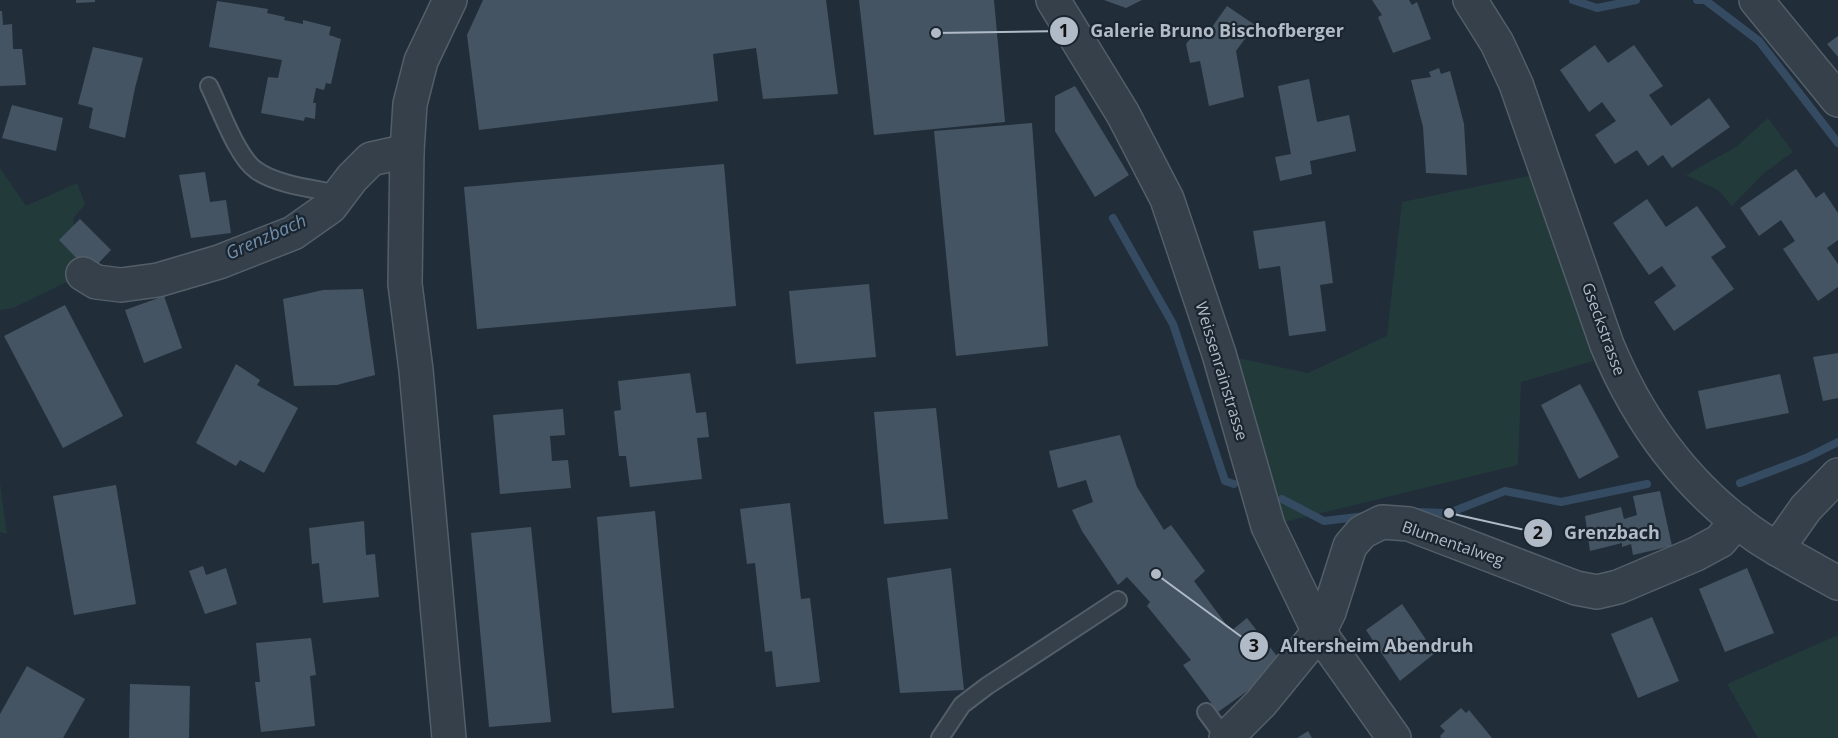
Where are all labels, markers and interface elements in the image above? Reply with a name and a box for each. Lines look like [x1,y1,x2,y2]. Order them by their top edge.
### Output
callout: Galerie Bruno Bischofberger [1049,13,1356,49]
text: 1 [1059,18,1069,42]
text: Galerie Bruno Bischofberger [1090,18,1344,42]
water label: Grenzbach [222,208,310,264]
street label: Gseckstrasse [1577,280,1631,378]
street label: Weissenrainstrasse [1190,299,1254,443]
street label: Blumentalweg [1399,515,1507,571]
callout: Grenzbach [1523,515,1672,551]
text: 2 [1533,520,1543,544]
text: Grenzbach [1564,520,1660,544]
callout: Altersheim Abendruh [1239,628,1486,664]
text: 3 [1249,633,1259,657]
text: Altersheim Abendruh [1280,633,1474,657]

